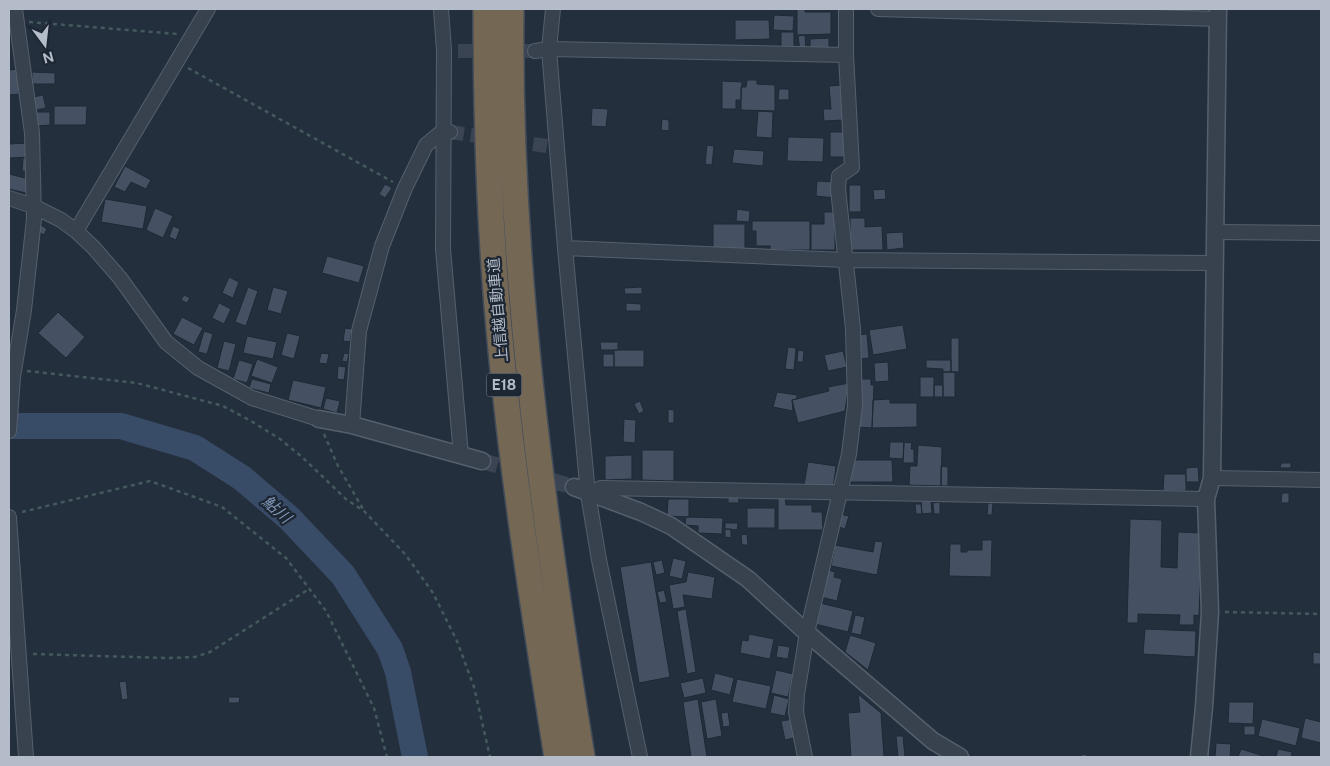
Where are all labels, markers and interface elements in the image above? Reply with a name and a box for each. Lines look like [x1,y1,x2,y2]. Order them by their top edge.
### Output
north arrow [20,20,70,70]
text: N [41,48,56,67]
street label: 上信越自動車道 [484,257,511,363]
road number: E18 [486,374,522,396]
water label: 鮎川 [258,492,296,528]

